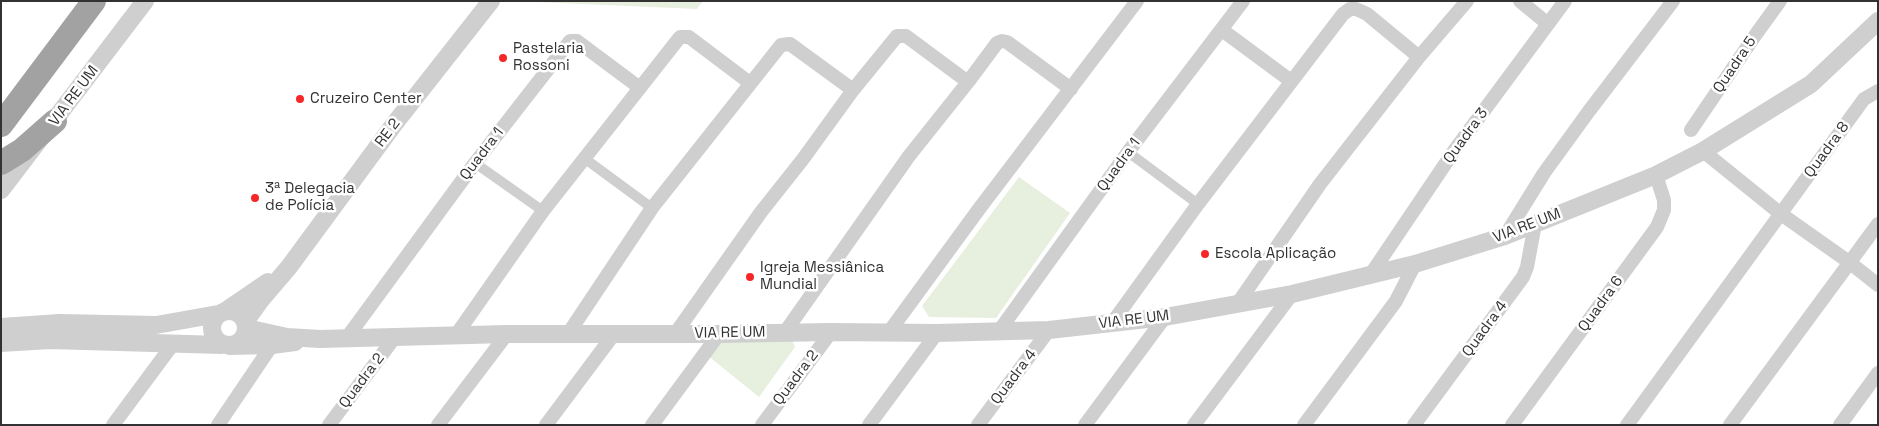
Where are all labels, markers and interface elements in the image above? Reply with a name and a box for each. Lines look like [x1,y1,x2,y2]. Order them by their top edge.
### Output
street label: Quadra 5 [1710,33,1760,97]
place label: Pastelaria Rossoni [513,40,584,75]
marker: Pastelaria Rossoni [497,52,509,64]
street label: VIA RE UM [45,62,103,130]
place label: Cruzeiro Center [310,90,422,108]
marker: Cruzeiro Center [294,93,306,105]
street label: Quadra 3 [1440,105,1492,167]
street label: RE 2 [372,115,404,151]
street label: Quadra 8 [1801,119,1853,181]
street label: Quadra 1 [456,124,508,184]
street label: Quadra 1 [1094,135,1144,195]
place label: 3ª Delegacia de Polícia [265,180,355,215]
marker: 3ª Delegacia de Polícia [249,192,261,204]
street label: VIA RE UM [1491,205,1563,247]
place label: Escola Aplicação [1215,245,1336,263]
marker: Escola Aplicação [1199,248,1211,260]
place label: Igreja Messiânica Mundial [760,259,884,294]
marker: Igreja Messiânica Mundial [744,271,756,283]
street label: Quadra 6 [1575,273,1627,335]
street label: Quadra 4 [1459,298,1511,360]
street label: VIA RE UM [1098,307,1170,333]
street label: VIA RE UM [694,323,766,343]
street label: Quadra 4 [987,346,1041,408]
street label: Quadra 2 [769,347,823,409]
street label: Quadra 2 [335,350,389,412]

